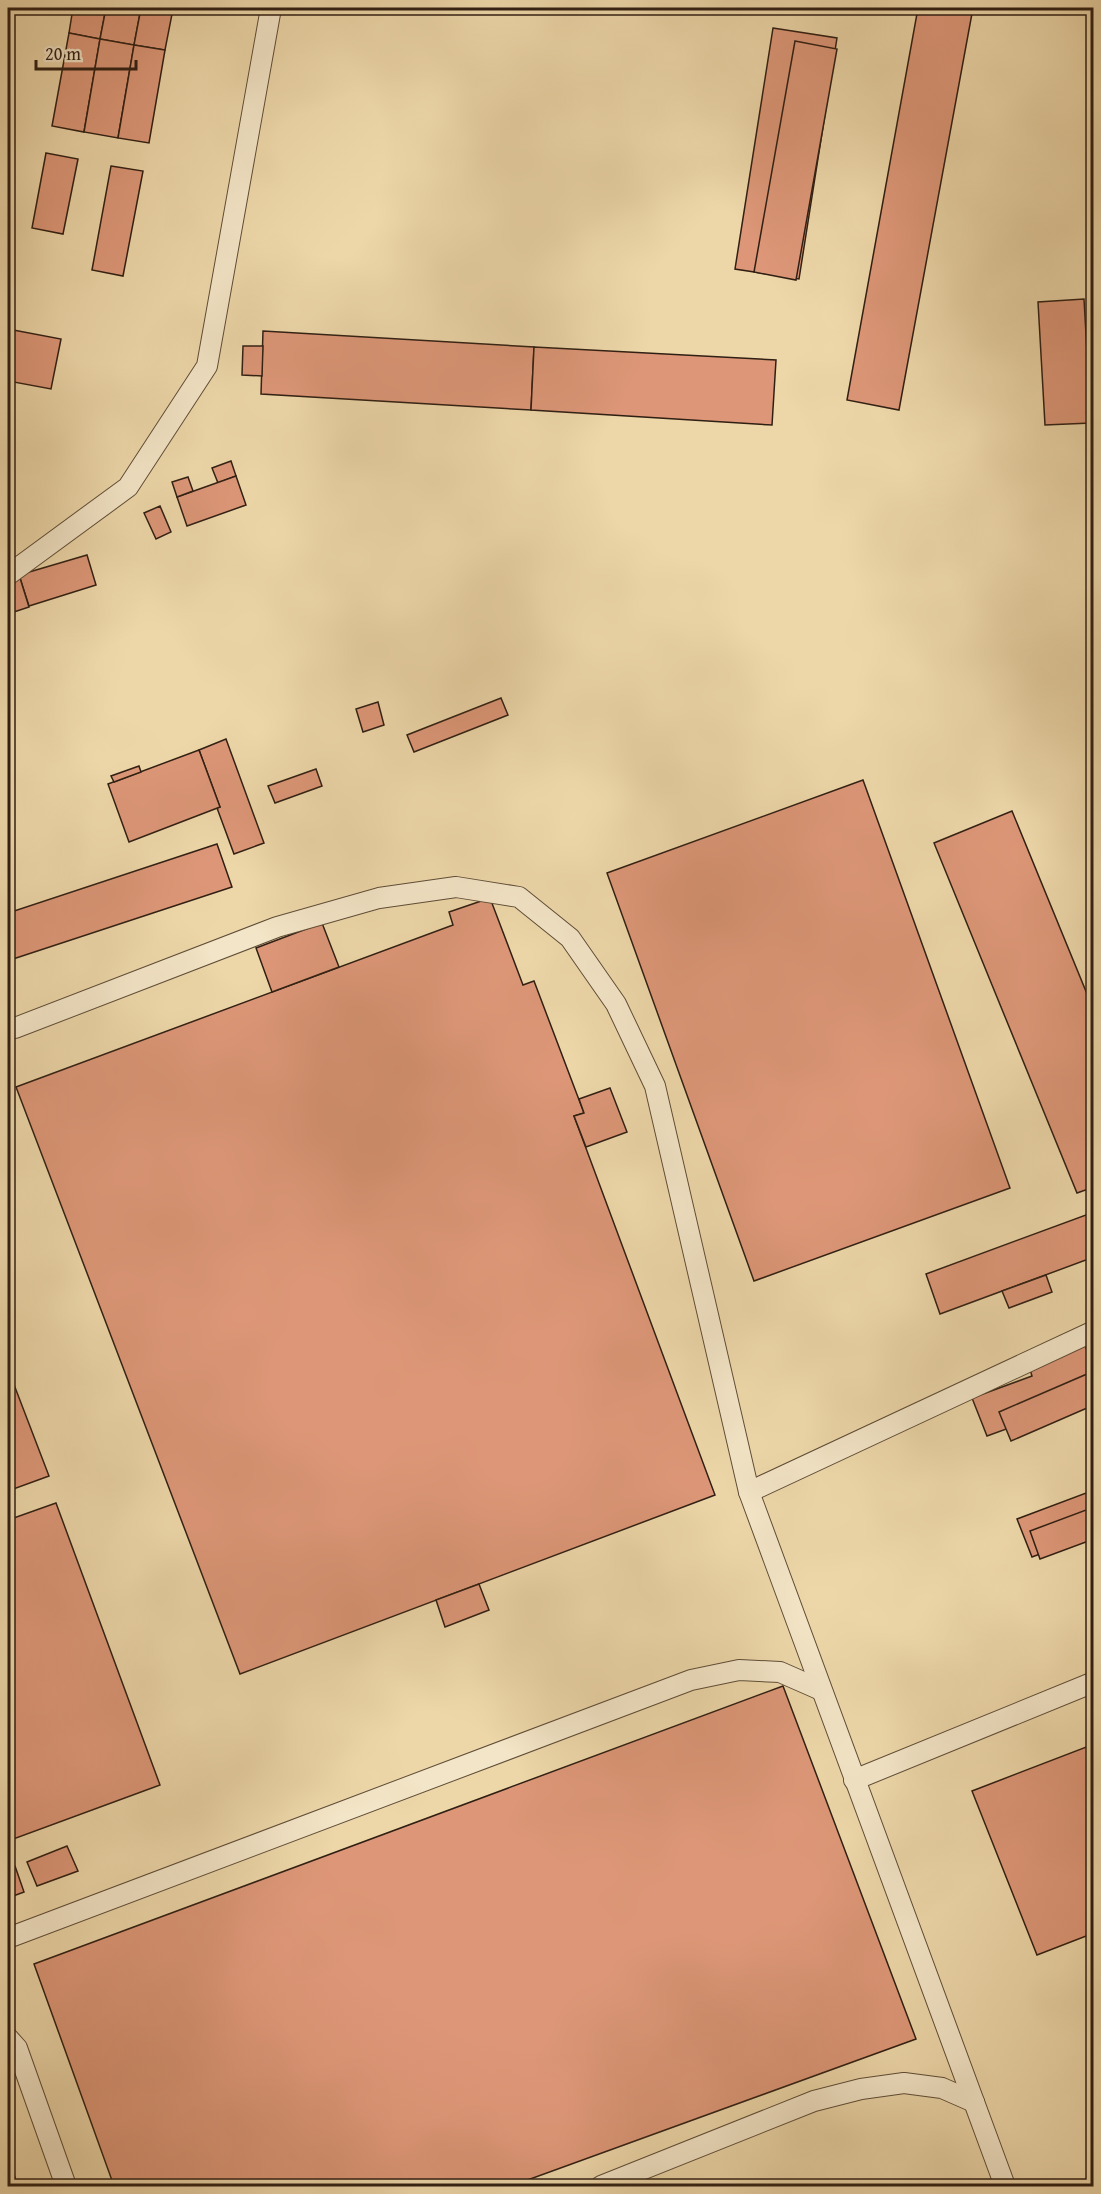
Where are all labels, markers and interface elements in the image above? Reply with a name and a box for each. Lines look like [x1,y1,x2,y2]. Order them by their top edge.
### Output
scale bar [36,33,136,71]
text: 20 m [45,40,81,67]

